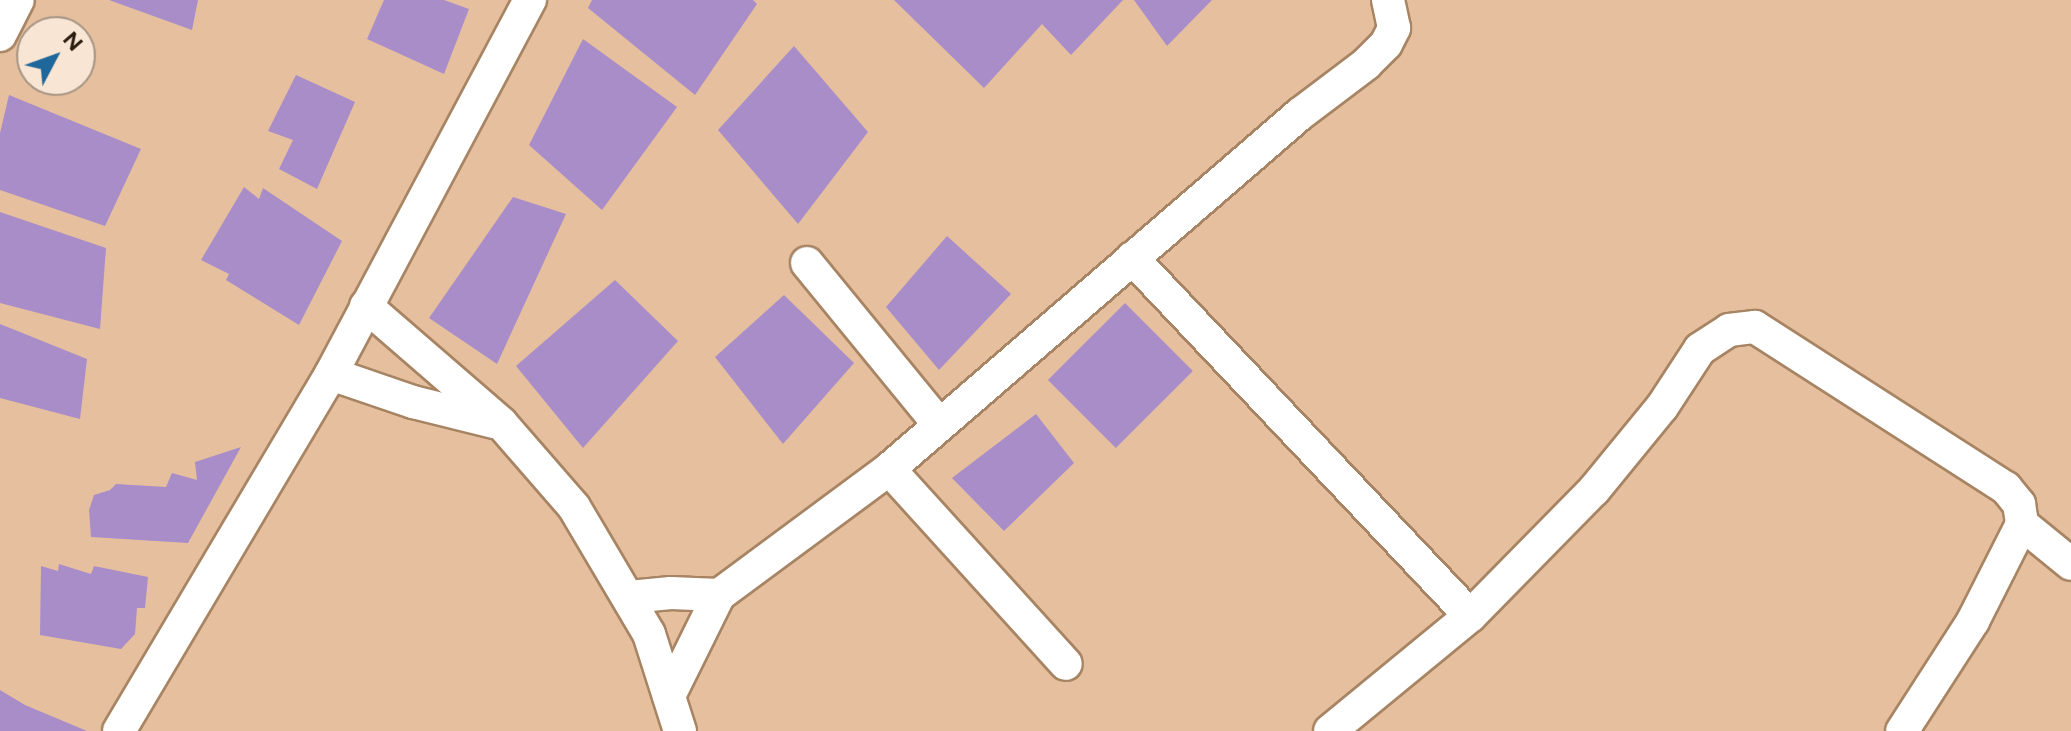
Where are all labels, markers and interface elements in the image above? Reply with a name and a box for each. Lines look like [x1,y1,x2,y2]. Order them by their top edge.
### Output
north arrow [16,16,96,96]
text: N [57,26,89,57]

